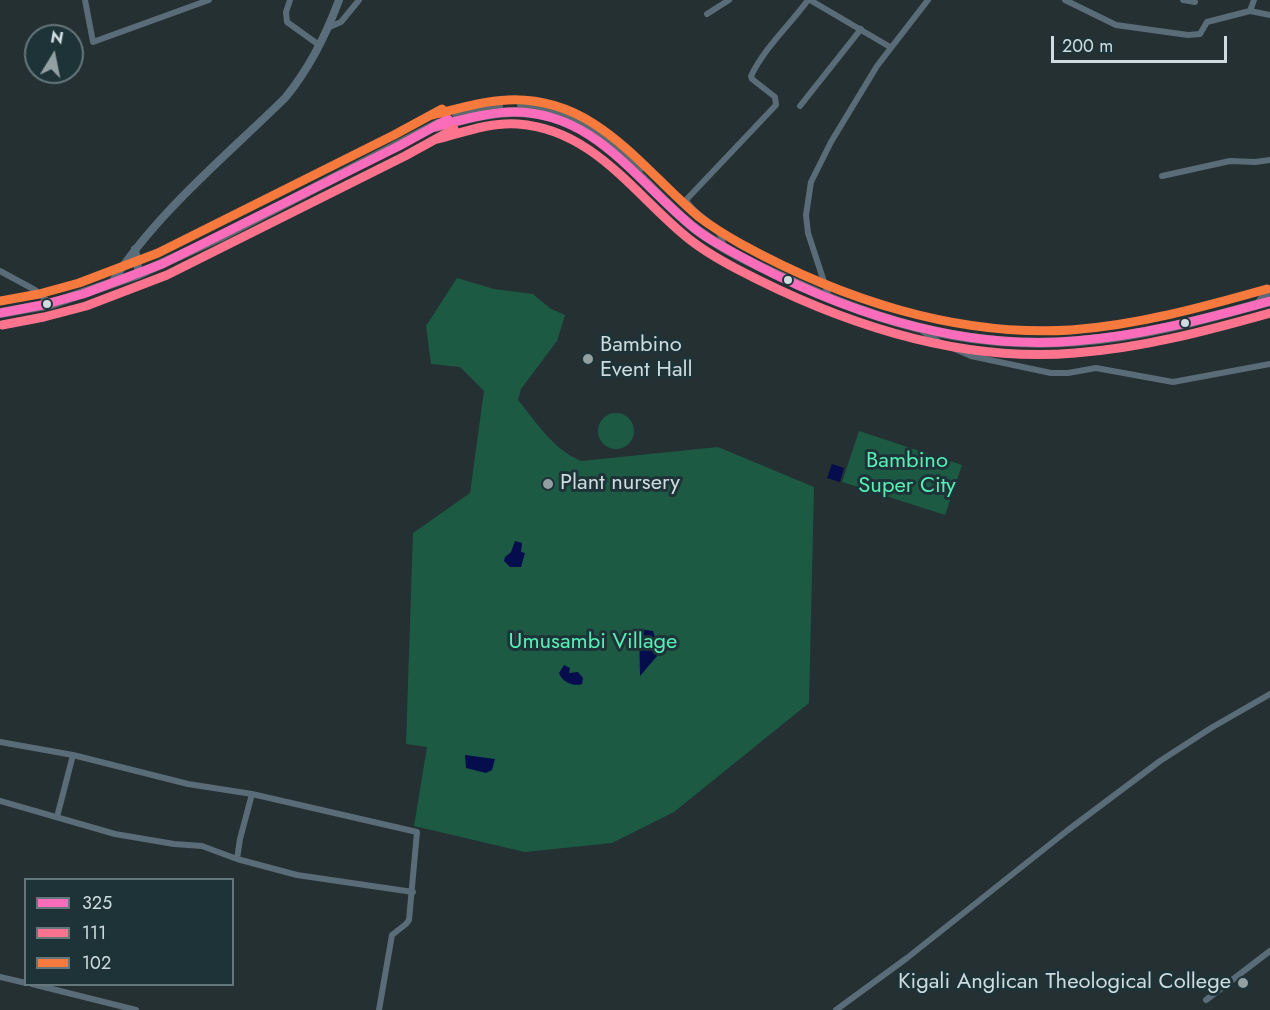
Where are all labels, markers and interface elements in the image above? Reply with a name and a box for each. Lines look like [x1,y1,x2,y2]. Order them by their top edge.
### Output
north arrow [24,24,84,84]
scale bar [1054,24,1230,62]
text: N [49,25,65,50]
text: 200 m [1062,33,1113,59]
unlabelled marker [782,274,794,286]
unlabelled marker [41,298,53,310]
unlabelled marker [1179,317,1191,329]
place label: Bambino Event Hall [600,333,693,384]
marker: Bambino Event Hall [581,352,595,366]
park label: Bambino Super City [858,449,956,500]
place label: Plant nursery [560,471,680,497]
marker: Plant nursery [541,477,555,491]
park label: Umusambi Village [509,630,677,656]
legend [24,878,234,986]
text: 325 [82,890,112,916]
text: 111 [82,920,106,946]
text: 102 [82,950,111,976]
place label: Kigali Anglican Theological College [898,970,1231,996]
marker: Kigali Anglican Theological College [1236,976,1250,990]

